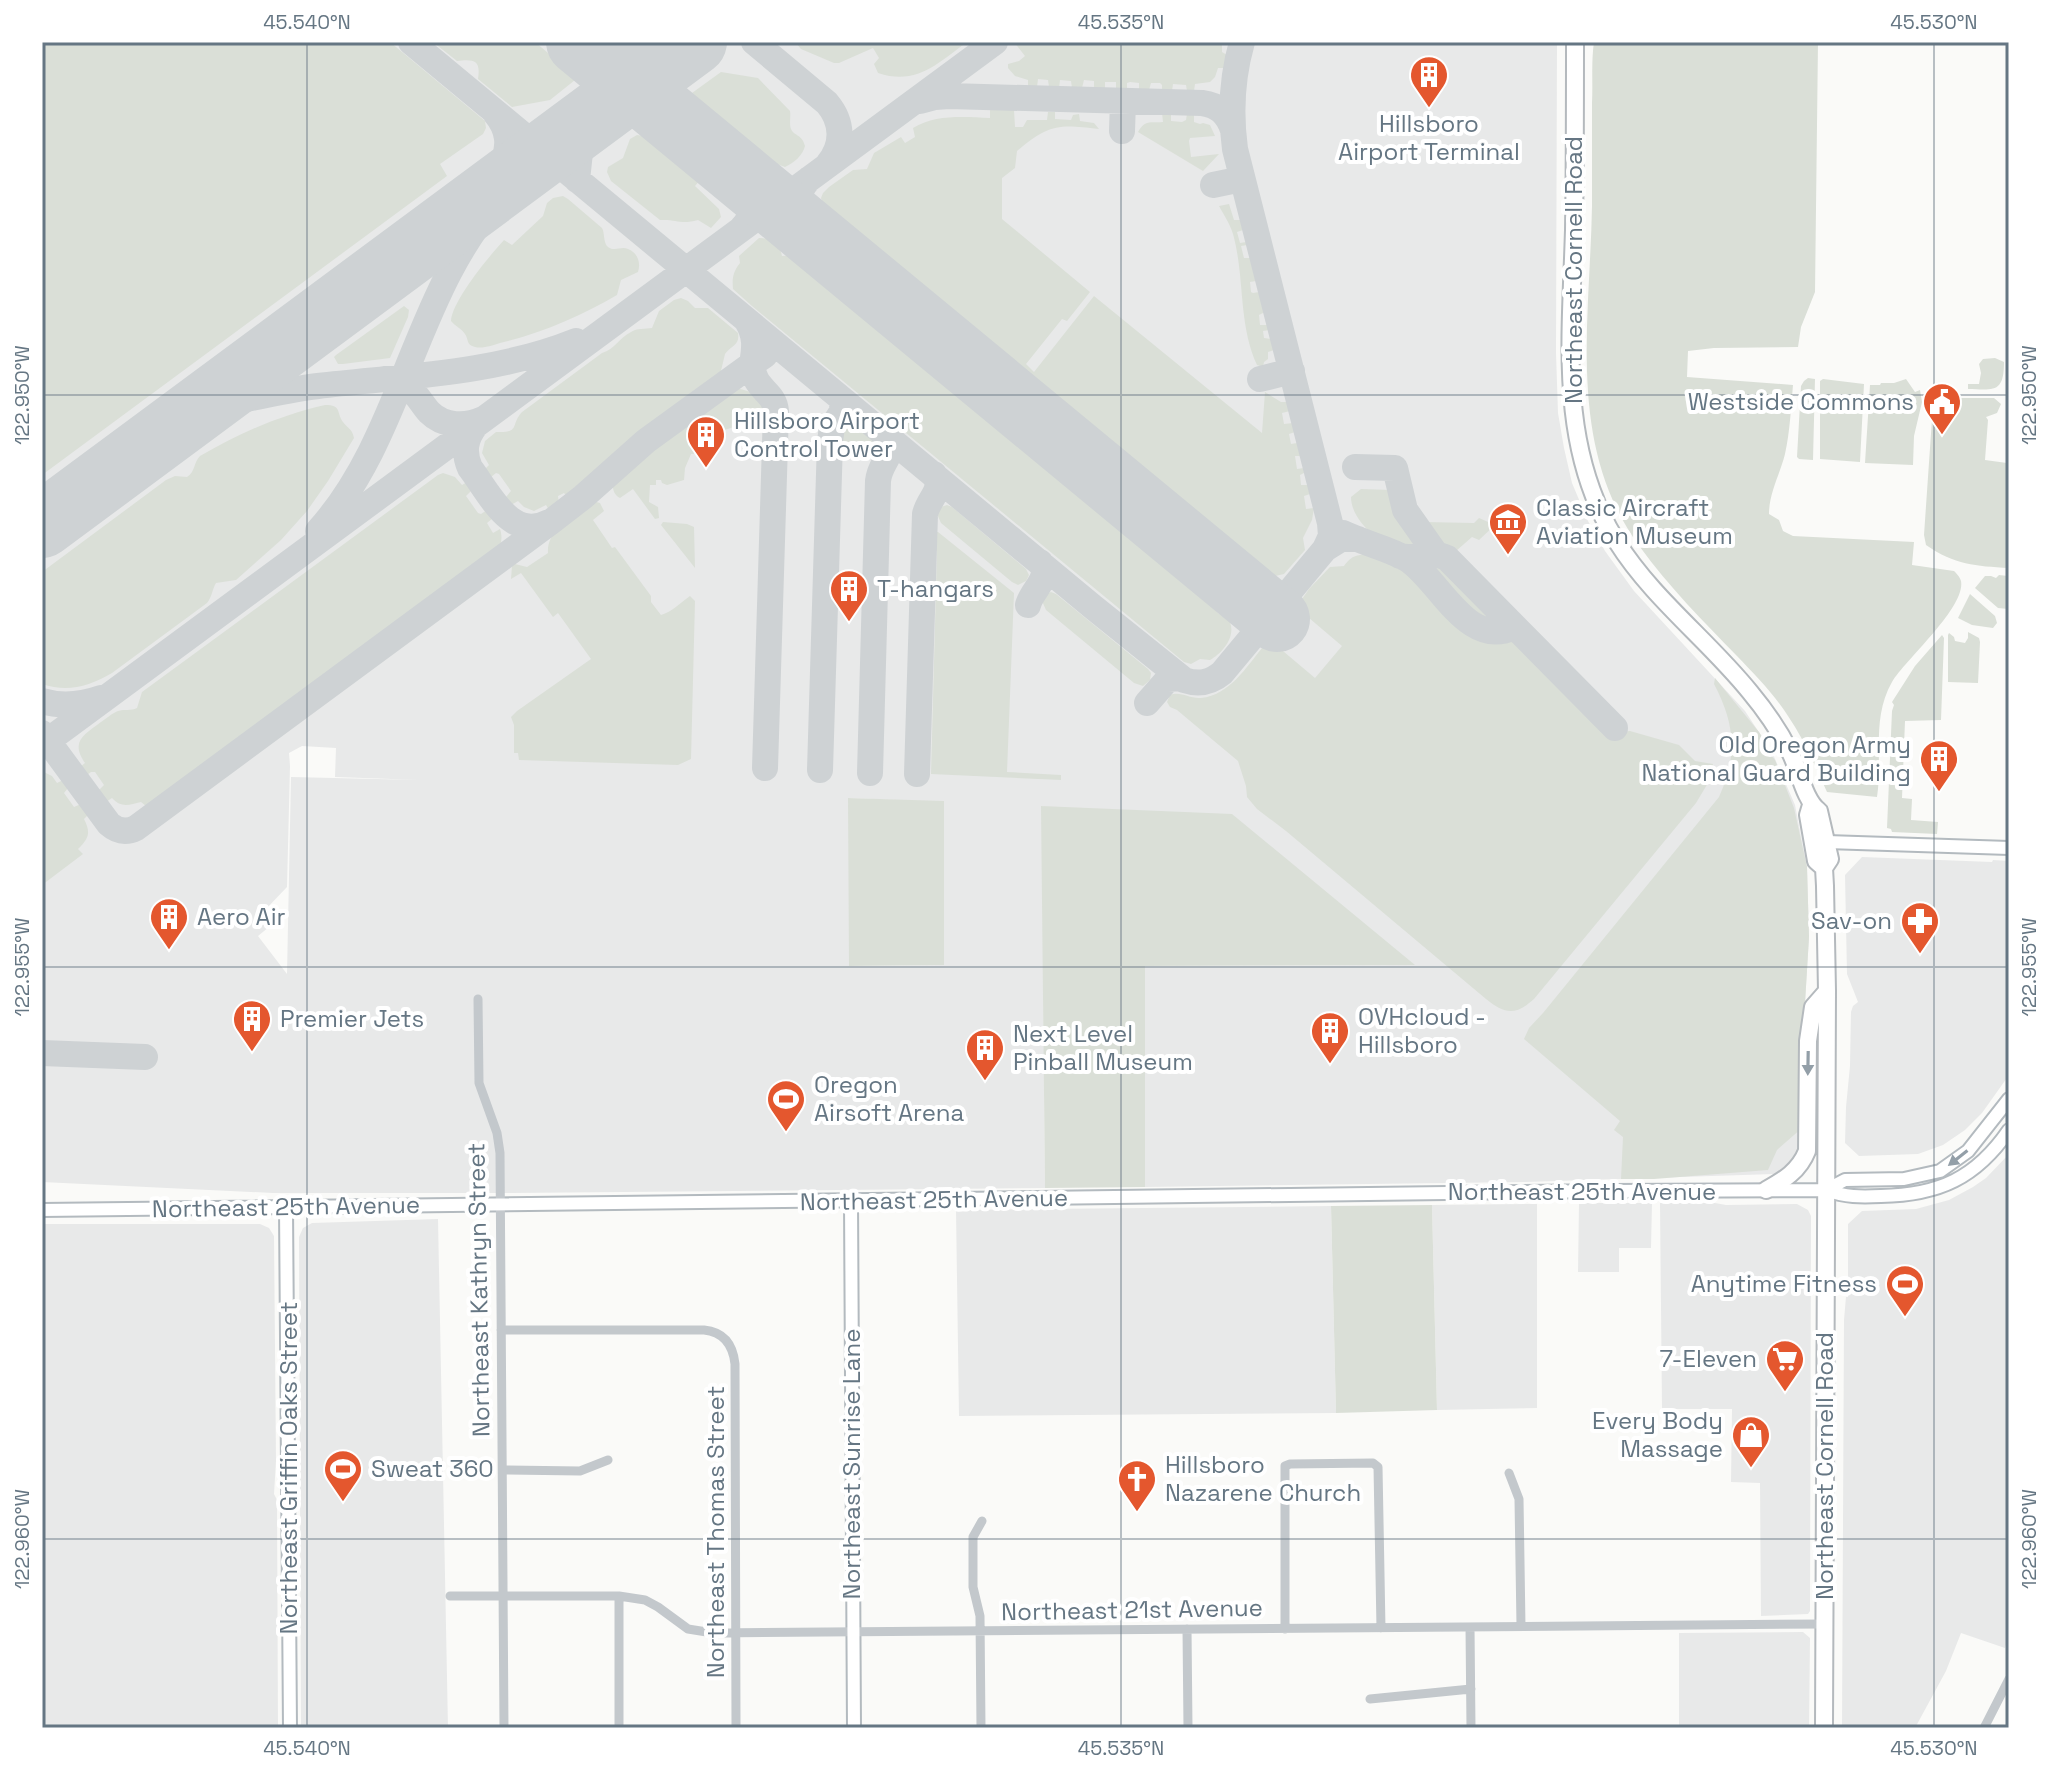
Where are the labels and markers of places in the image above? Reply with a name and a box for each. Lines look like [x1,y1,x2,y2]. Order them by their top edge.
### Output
building icon: Hillsboro Airport Terminal [1408,54,1450,109]
place label: Hillsboro Airport Terminal [1338,108,1520,167]
public building icon: Westside Commons [1921,381,1963,436]
place label: Westside Commons [1688,386,1914,417]
place label: Hillsboro Airport Control Tower [734,405,920,464]
building icon: Hillsboro Airport Control Tower [685,414,727,469]
place label: Classic Aircraft Aviation Museum [1536,492,1733,551]
museum icon: Classic Aircraft Aviation Museum [1487,501,1529,556]
building icon: T-hangars [828,568,870,623]
place label: T-hangars [877,573,994,604]
place label: Old Oregon Army National Guard Building [1641,729,1911,788]
building icon: Old Oregon Army National Guard Building [1918,738,1960,793]
building icon: Aero Air [148,896,190,951]
pharmacy icon: Sav-on [1899,900,1941,955]
place label: Aero Air [197,901,286,932]
place label: Sav-on [1811,905,1892,936]
building icon: Premier Jets [231,998,273,1053]
place label: OVHcloud - Hillsboro [1358,1001,1486,1060]
place label: Premier Jets [280,1003,424,1034]
building icon: OVHcloud - Hillsboro [1309,1010,1351,1065]
place label: Next Level Pinball Museum [1013,1018,1193,1077]
building icon: Next Level Pinball Museum [964,1027,1006,1082]
place label: Oregon Airsoft Arena [814,1069,965,1128]
sports icon: Oregon Airsoft Arena [765,1078,807,1133]
sports icon: Anytime Fitness [1884,1263,1926,1318]
place label: Anytime Fitness [1691,1268,1877,1299]
supermarket icon: 7-Eleven [1764,1338,1806,1393]
place label: 7-Eleven [1659,1343,1757,1374]
place label: Every Body Massage [1592,1405,1723,1464]
shop icon: Every Body Massage [1730,1414,1772,1469]
sports icon: Sweat 360 [322,1448,364,1503]
place label: Hillsboro Nazarene Church [1165,1449,1361,1508]
place label: Sweat 360 [371,1453,494,1484]
church icon: Hillsboro Nazarene Church [1116,1458,1158,1513]

